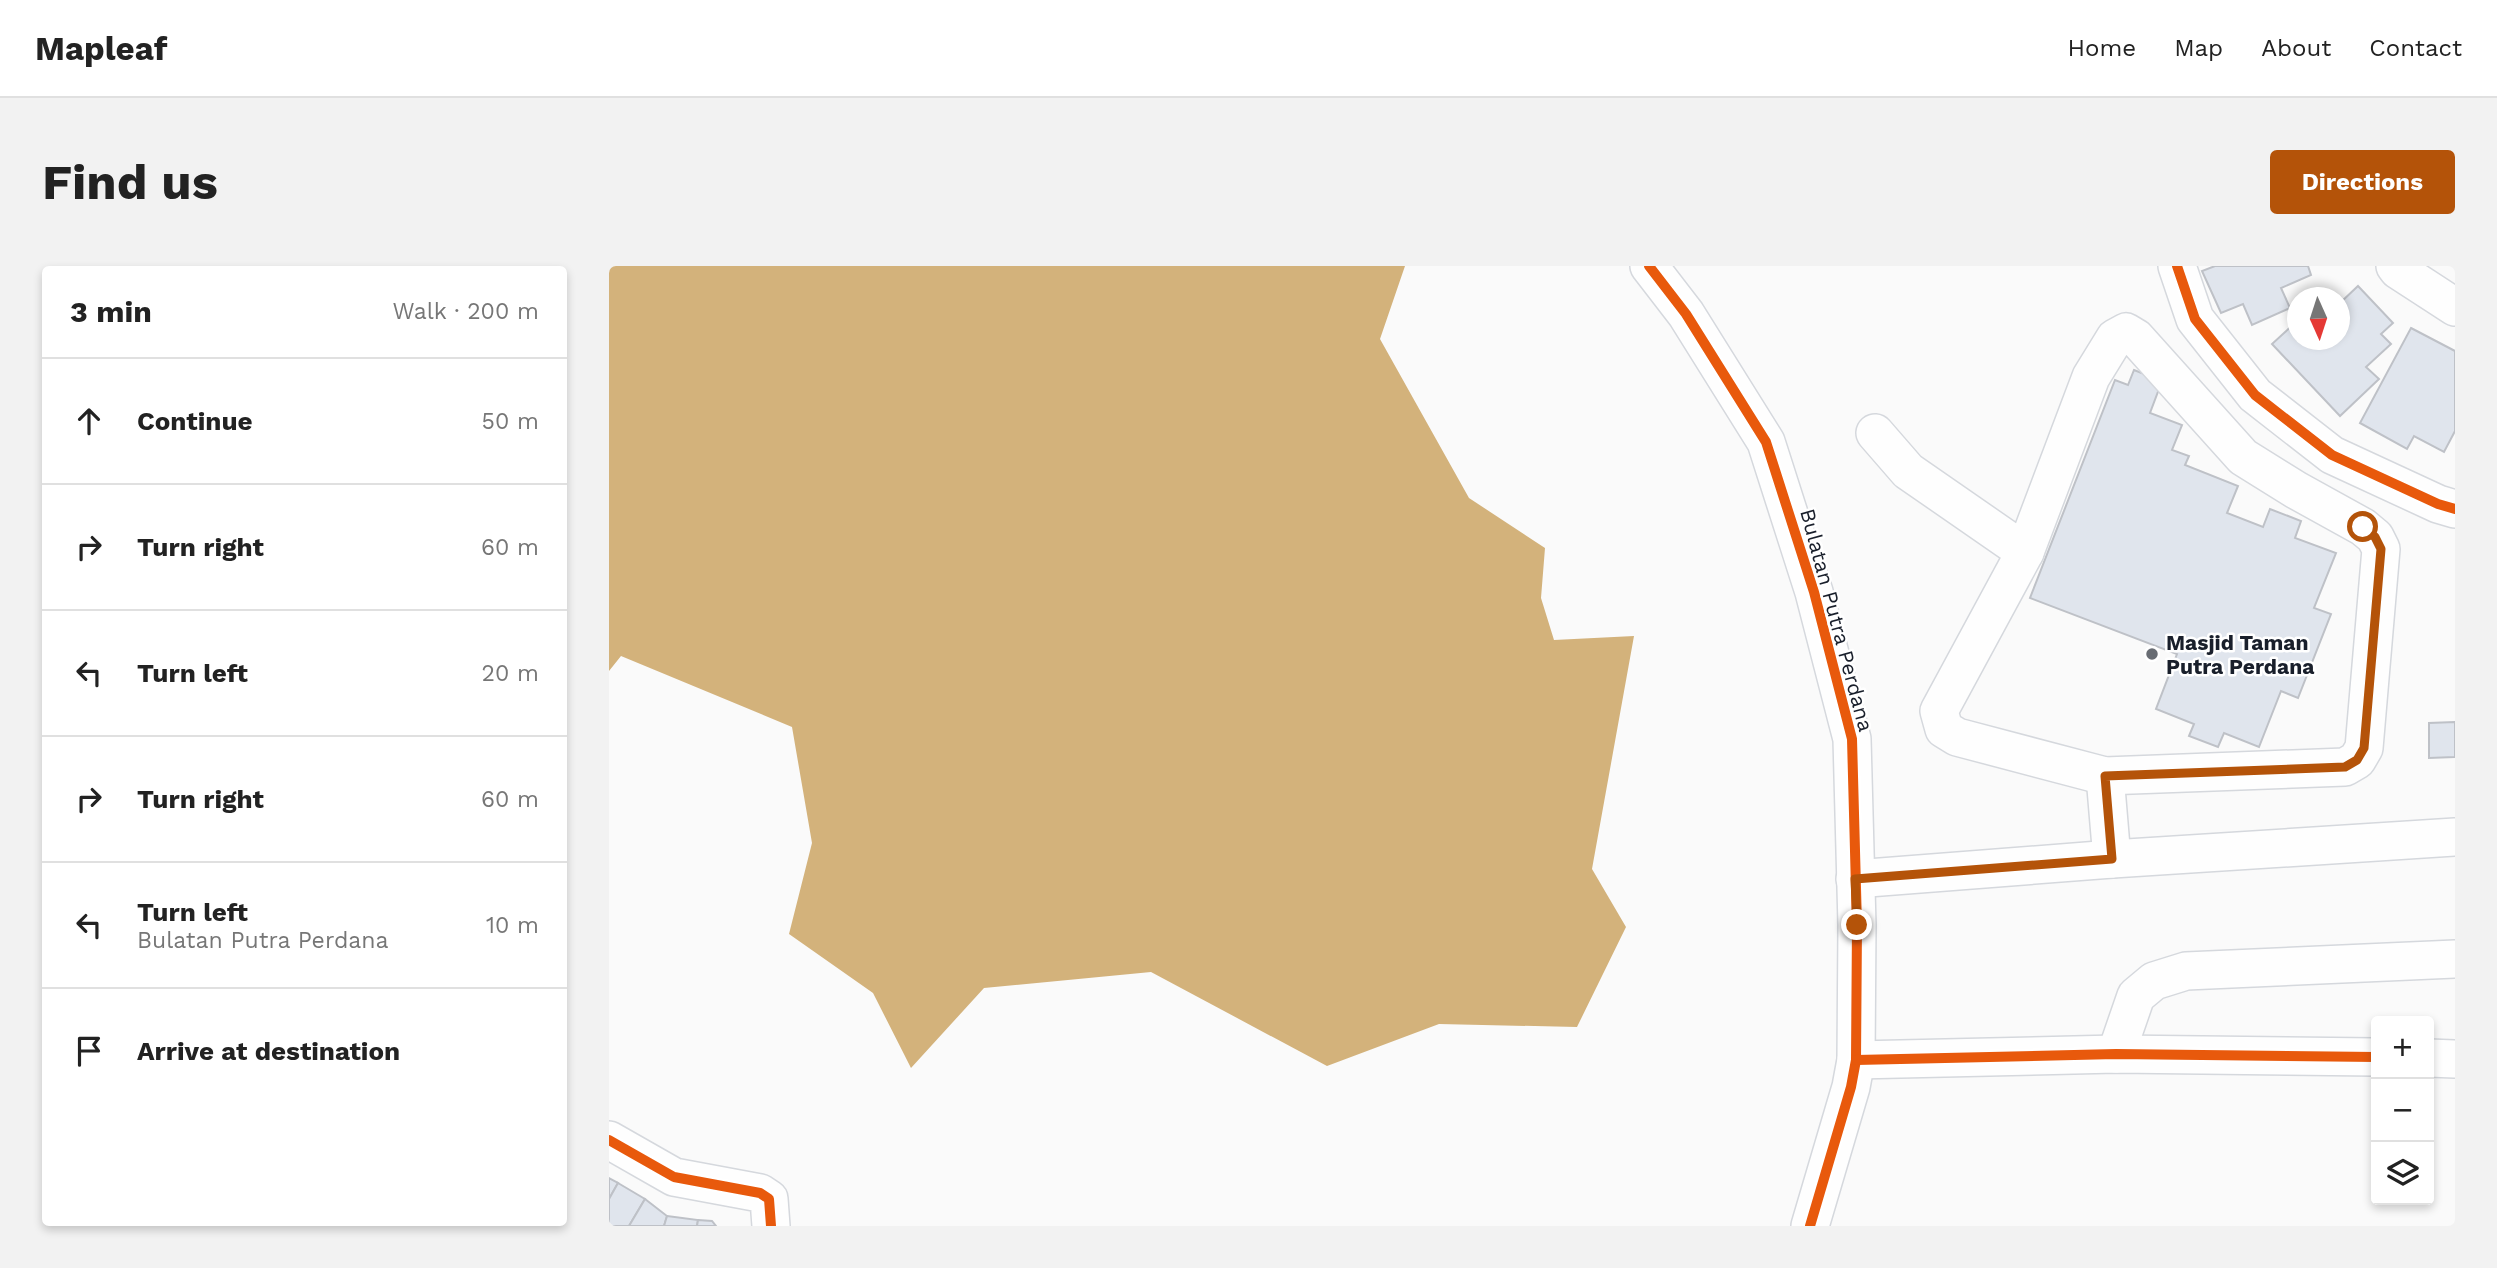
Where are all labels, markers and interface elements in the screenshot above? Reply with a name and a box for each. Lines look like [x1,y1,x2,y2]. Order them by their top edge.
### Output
text: Mapleaf [35,29,167,68]
text: Home [2068,34,2136,62]
text: Map [2174,34,2223,62]
text: About [2261,34,2331,62]
text: Contact [2369,34,2462,62]
button: Directions [2270,150,2455,214]
text: Find us [42,153,218,211]
north arrow [2287,287,2350,350]
text: 3 min [70,294,152,329]
text: Walk · 200 m [393,298,539,325]
icon: ahead [70,402,108,440]
text: Continue [137,406,253,436]
text: 50 m [482,408,539,435]
street label: Bulatan Putra Perdana [1795,506,1879,734]
route start [2347,511,2378,542]
icon: right [70,528,108,566]
text: Turn right [137,532,264,562]
text: 60 m [481,534,539,561]
place label: Masjid Taman Putra Perdana [2166,630,2315,679]
marker: Masjid Taman Putra Perdana [2144,646,2160,662]
icon: left [70,654,108,692]
text: Turn left [137,658,248,688]
text: 20 m [482,660,539,687]
icon: right [70,780,108,818]
text: Turn right [137,784,264,814]
text: 60 m [481,786,539,813]
text: Turn left [137,897,248,927]
icon: left [70,906,108,944]
route end [1841,909,1872,940]
text: 10 m [486,912,539,939]
text: Bulatan Putra Perdana [137,927,389,954]
map controls [2371,1016,2434,1205]
button: + [2371,1016,2434,1079]
icon: arrive [70,1032,108,1070]
text: Arrive at destination [137,1036,400,1066]
button: − [2371,1079,2434,1142]
button: layers [2371,1142,2434,1205]

